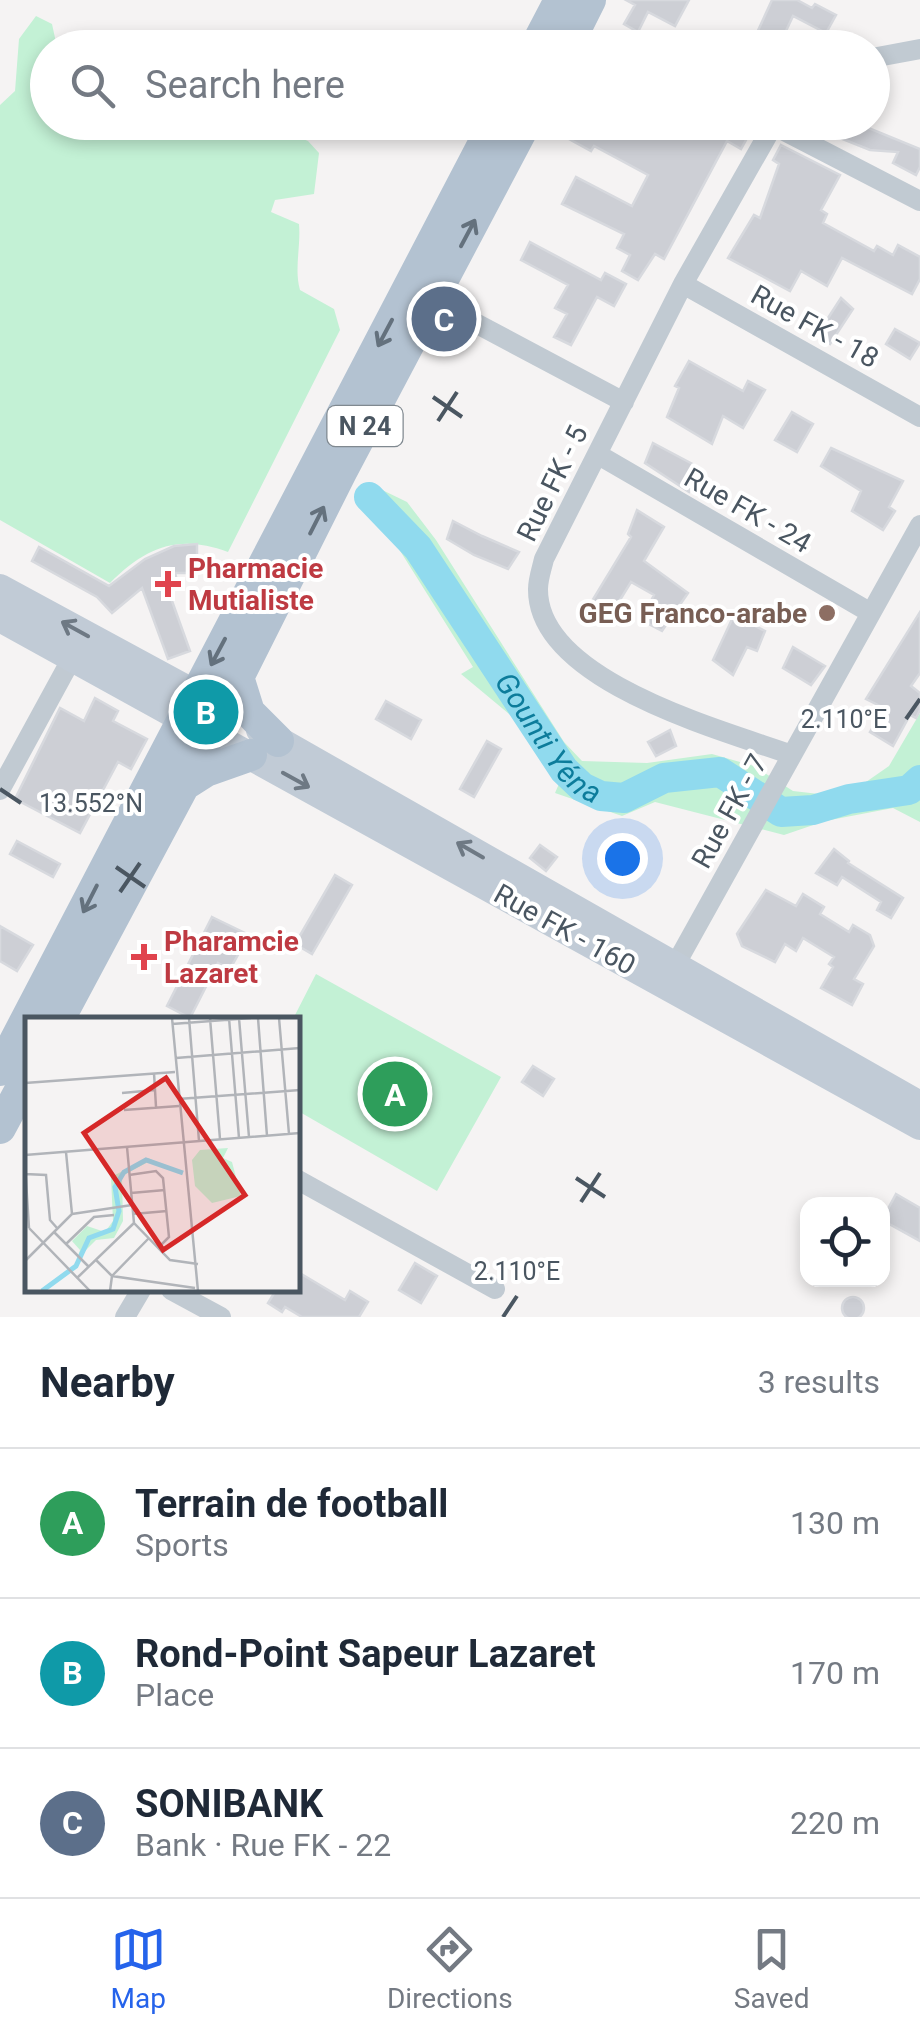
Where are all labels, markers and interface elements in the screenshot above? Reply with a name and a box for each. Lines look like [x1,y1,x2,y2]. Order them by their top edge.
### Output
search box [30,30,890,140]
icon: search [65,58,120,113]
text: Search here [145,63,345,107]
one-way arrow [459,218,478,248]
street label: Rue FK - 18 [745,278,884,375]
pin: C [412,282,476,356]
one-way arrow [375,317,394,347]
road number: N 24 [328,406,402,446]
street label: Rue FK - 5 [510,420,595,547]
street label: Rue FK - 24 [679,461,817,560]
one-way arrow [308,506,327,535]
place label: Pharmacie Mutialiste [188,552,323,617]
marker: Pharmacie Mutialiste [157,573,179,595]
place label: GEG Franco-arabe [579,597,807,630]
marker: GEG Franco-arabe [816,602,838,624]
one-way arrow [61,619,90,639]
one-way arrow [208,636,227,666]
water label: Gounti Yéna [488,666,607,811]
pin: B [174,674,238,750]
text: 2.110°E [801,705,887,734]
street label: Rue FK - 7 [685,749,774,874]
one-way arrow [280,770,310,790]
text: 13.552°N [39,789,143,818]
your location [597,833,648,884]
one-way arrow [456,840,485,860]
street label: Rue FK - 160 [488,877,641,982]
one-way arrow [80,884,99,914]
place label: Pharamcie Lazaret [164,925,299,990]
marker: Pharamcie Lazaret [133,946,155,968]
inset map [25,1017,300,1292]
pin: A [362,1056,428,1132]
map controls [800,1197,890,1287]
button: locate [800,1197,890,1287]
text: 2.110°E [474,1257,560,1286]
text: Nearby [40,1358,175,1407]
text: 3 results [758,1363,880,1401]
text: Terrain de football [135,1482,448,1526]
text: A [62,1504,83,1542]
text: 130 m [790,1504,880,1542]
text: Sports [135,1526,229,1564]
text: Rond-Point Sapeur Lazaret [135,1632,596,1676]
text: B [62,1654,83,1692]
text: 170 m [790,1654,880,1692]
text: Place [135,1676,214,1714]
text: SONIBANK [135,1782,323,1826]
text: C [62,1804,83,1842]
text: 220 m [790,1804,880,1842]
text: Bank · Rue FK - 22 [135,1826,391,1864]
tab: Map [111,1922,166,2015]
tab: Directions [387,1922,513,2015]
tab: Saved [734,1922,809,2015]

